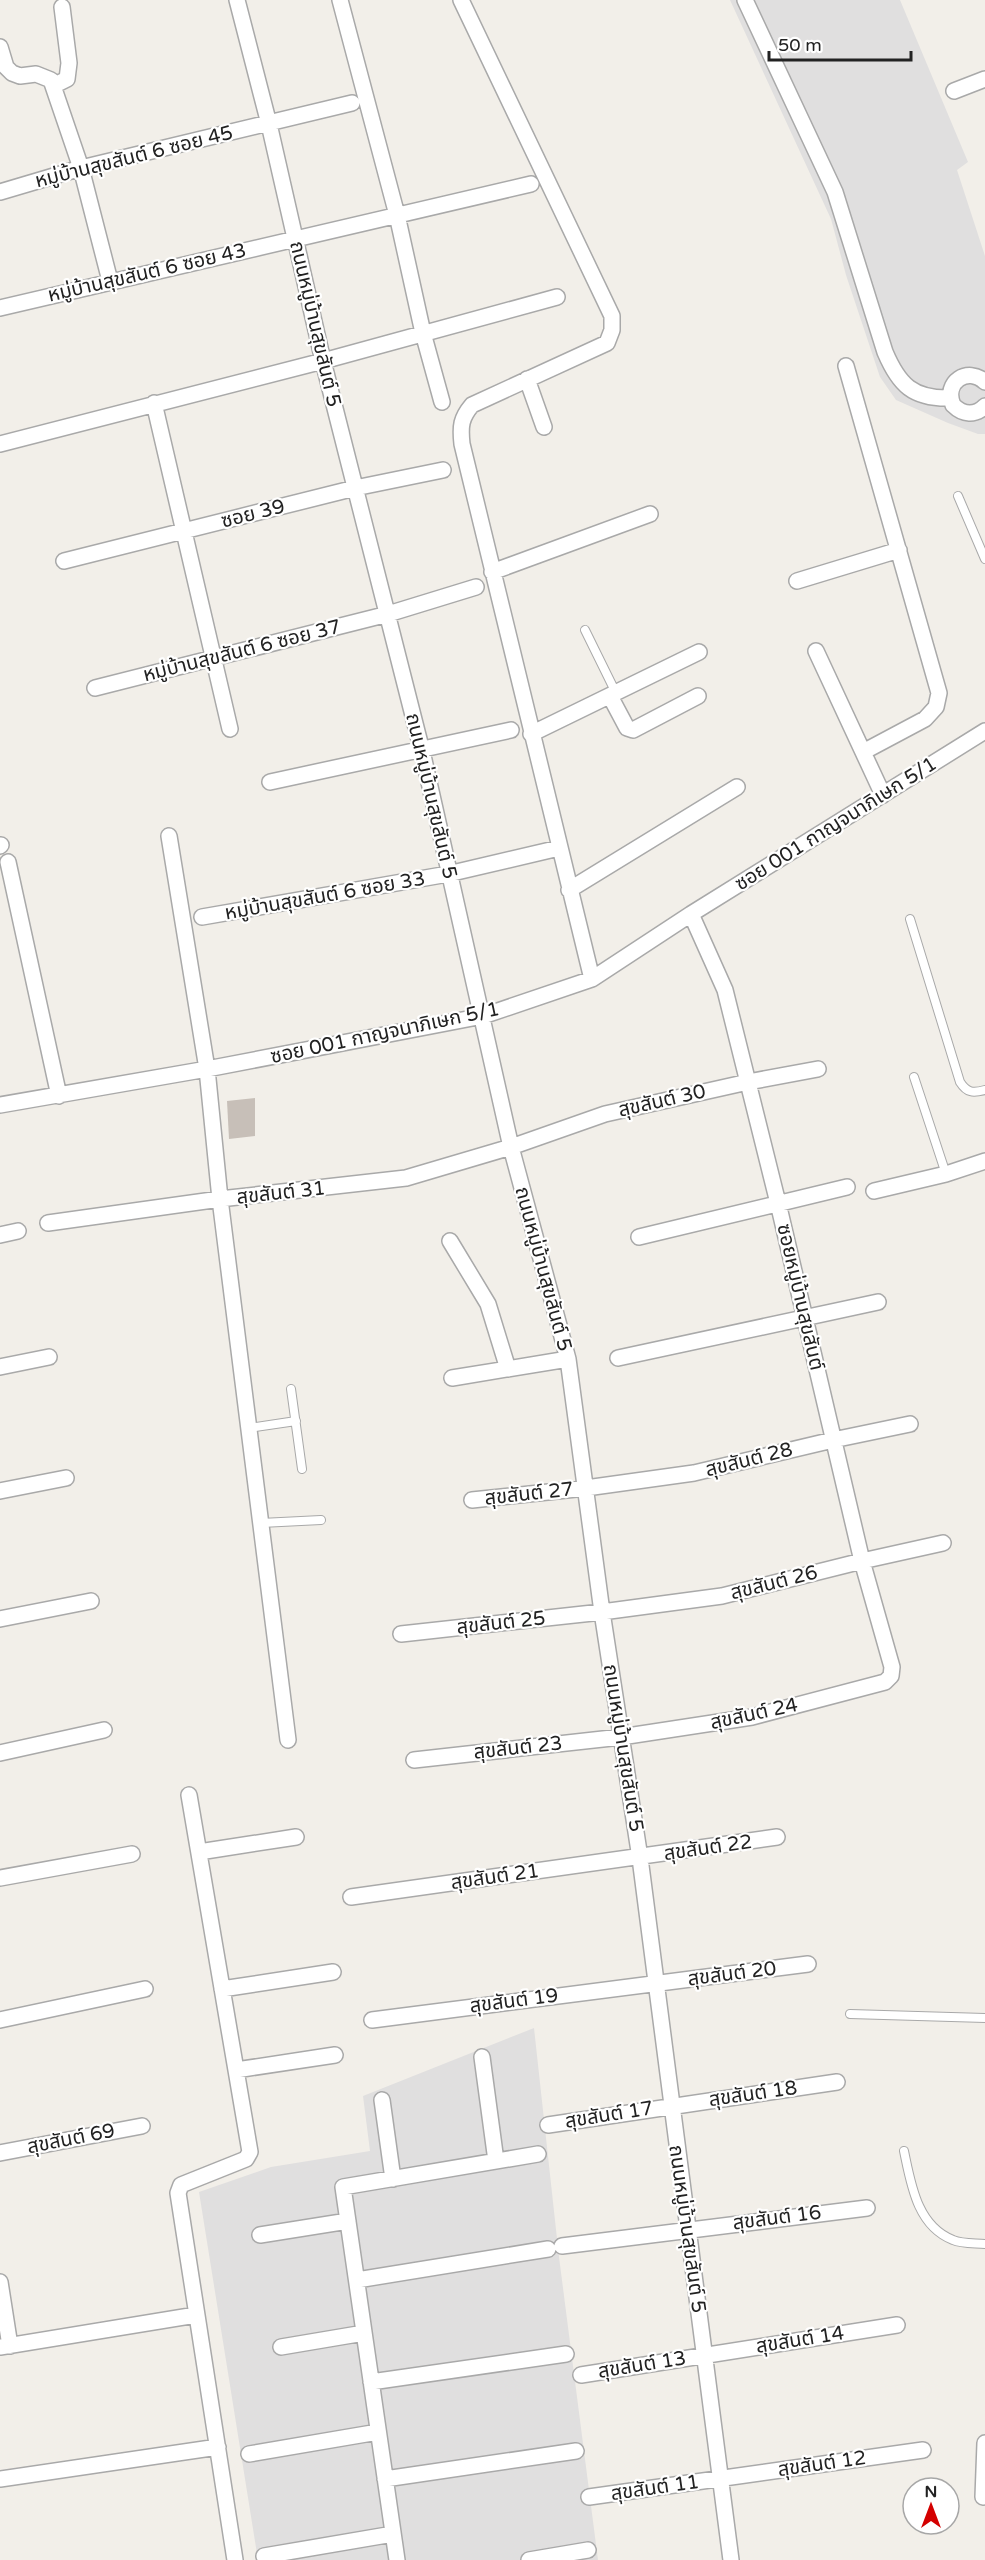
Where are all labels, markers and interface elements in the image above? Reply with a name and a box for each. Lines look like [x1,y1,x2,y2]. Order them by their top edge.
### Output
scale bar [769,24,912,62]
text: 50 m [778,34,822,56]
street label: หมู่บ้านสุขสันต์ 6 ซอย 45 [33,121,235,193]
street label: หมู่บ้านสุขสันต์ 6 ซอย 43 [45,238,249,308]
street label: ถนนหมู่บ้านสุขสันต์ 5 [284,239,346,409]
street label: ซอย 39 [219,495,287,533]
street label: หมู่บ้านสุขสันต์ 6 ซอย 37 [141,615,343,687]
street label: ถนนหมู่บ้านสุขสันต์ 5 [400,711,462,881]
street label: ซอย 001 กาญจนาภิเษก 5/1 [731,752,941,896]
street label: หมู่บ้านสุขสันต์ 6 ซอย 33 [223,867,427,925]
street label: ซอย 001 กาญจนาภิเษก 5/1 [268,997,502,1069]
street label: สุขสันต์ 30 [616,1079,708,1123]
street label: สุขสันต์ 31 [235,1176,327,1210]
street label: ถนนหมู่บ้านสุขสันต์ 5 [509,1184,577,1354]
street label: ซอยหมู่บ้านสุขสันต์ [771,1221,829,1373]
street label: สุขสันต์ 28 [703,1438,795,1482]
street label: สุขสันต์ 27 [483,1477,575,1511]
street label: สุขสันต์ 26 [728,1561,820,1605]
street label: สุขสันต์ 25 [455,1606,547,1640]
street label: ถนนหมู่บ้านสุขสันต์ 5 [598,1662,648,1834]
street label: สุขสันต์ 24 [708,1693,800,1735]
street label: สุขสันต์ 23 [472,1731,564,1765]
street label: สุขสันต์ 22 [662,1830,754,1866]
street label: สุขสันต์ 21 [449,1859,541,1895]
street label: สุขสันต์ 20 [686,1957,778,1991]
street label: สุขสันต์ 19 [468,1984,560,2018]
street label: สุขสันต์ 18 [707,2076,799,2112]
street label: สุขสันต์ 17 [563,2096,655,2134]
street label: สุขสันต์ 69 [25,2119,117,2159]
street label: ถนนหมู่บ้านสุขสันต์ 5 [663,2143,711,2315]
street label: สุขสันต์ 16 [731,2201,823,2235]
street label: สุขสันต์ 14 [754,2321,846,2359]
street label: สุขสันต์ 13 [596,2346,688,2384]
street label: สุขสันต์ 12 [776,2446,868,2482]
street label: สุขสันต์ 11 [609,2470,701,2506]
north arrow [901,2476,961,2536]
text: N [925,2482,937,2502]

